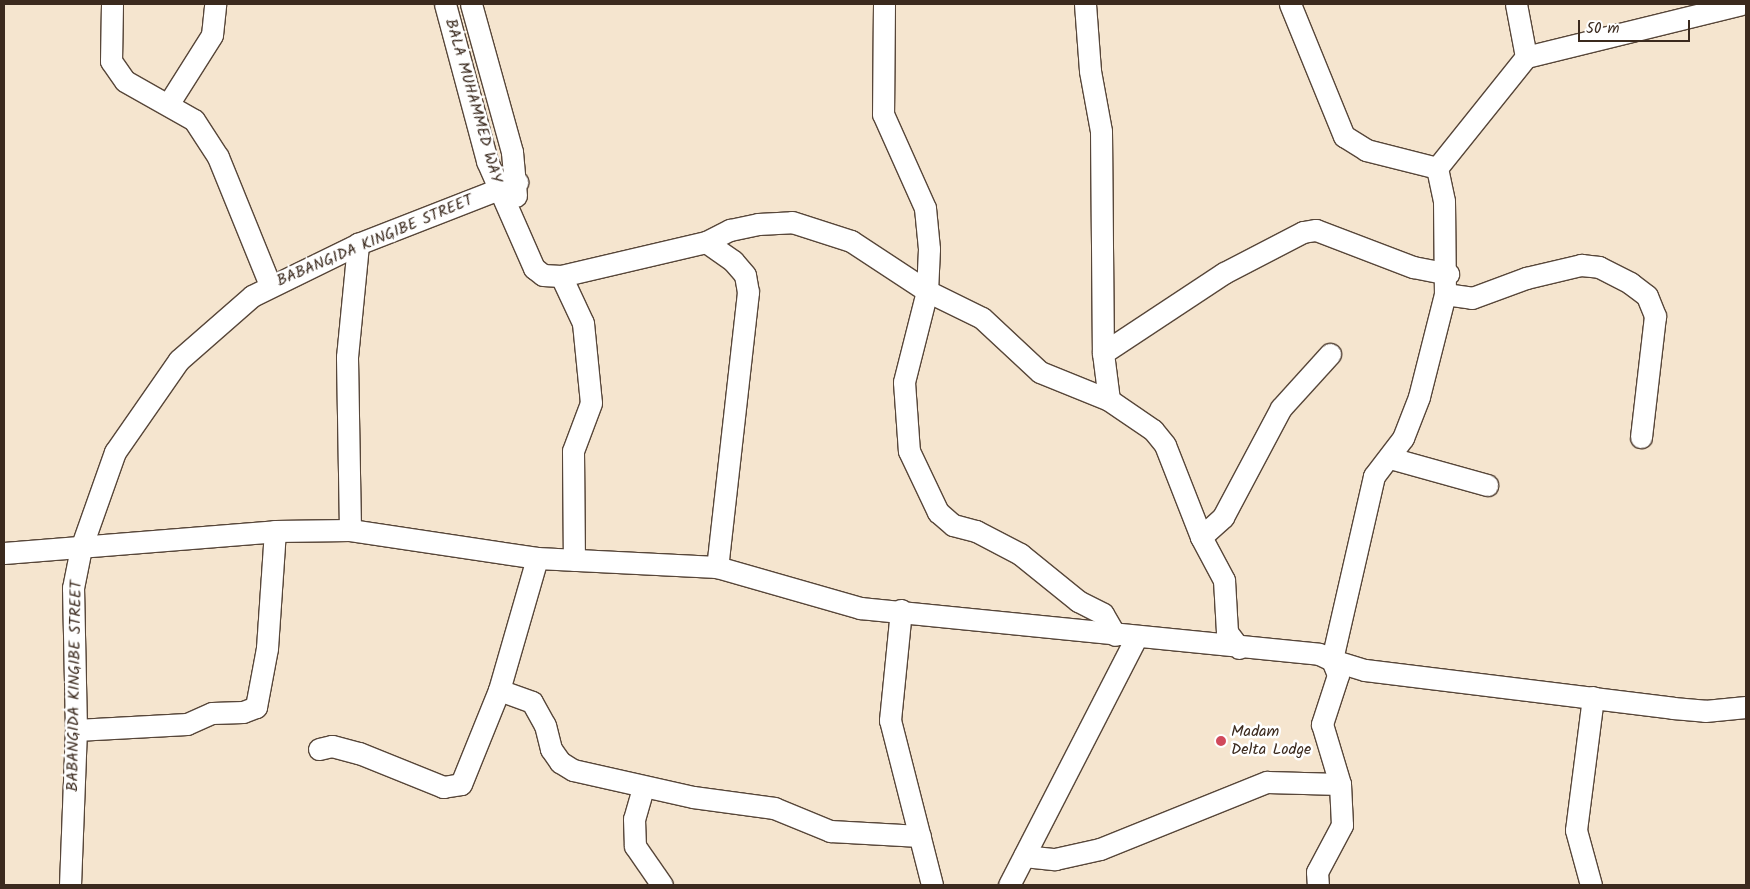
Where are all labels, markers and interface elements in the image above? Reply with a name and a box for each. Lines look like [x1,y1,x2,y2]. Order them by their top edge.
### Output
scale bar [1580,10,1692,42]
street label: BALA MUHAMMED WAY [440,17,506,185]
text: 50 m [1586,17,1620,41]
street label: BABANGIDA KINGIBE STREET [274,191,476,291]
street label: BABANGIDA KINGIBE STREET [64,580,86,792]
place label: Madam Delta Lodge [1231,722,1311,760]
marker: Madam Delta Lodge [1215,735,1227,747]

